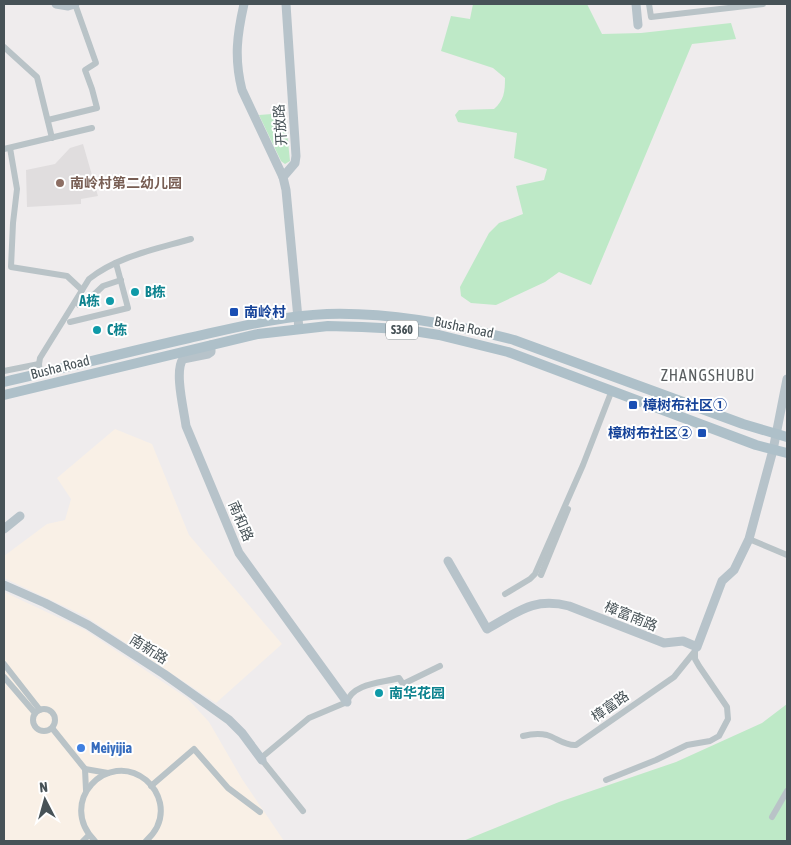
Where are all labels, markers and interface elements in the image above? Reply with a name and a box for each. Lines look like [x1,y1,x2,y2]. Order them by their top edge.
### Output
street label: 开放路 [271,103,289,147]
place label: 南岭村第二幼儿园 [70,175,182,191]
marker: 南岭村第二幼儿园 [54,177,66,189]
place label: B栋 [145,284,166,300]
marker: B栋 [129,286,141,298]
place label: A栋 [78,293,100,309]
marker: A栋 [104,295,116,307]
place label: 南岭村 [244,304,286,320]
marker: 南岭村 [228,306,240,318]
street label: Busha Road [433,313,495,341]
road number: S360 [386,320,418,340]
place label: C栋 [107,322,127,338]
marker: C栋 [91,324,103,336]
street label: Busha Road [29,352,91,382]
district label: ZHANGSHUBU [661,366,755,384]
place label: 樟树布社区① [643,397,727,413]
marker: 樟树布社区① [627,399,639,411]
place label: 樟树布社区② [608,425,692,441]
marker: 樟树布社区② [696,427,708,439]
street label: 南和路 [225,499,257,543]
street label: 樟富南路 [602,598,660,634]
street label: 南新路 [127,631,171,667]
place label: 南华花园 [389,685,445,701]
marker: 南华花园 [373,687,385,699]
street label: 樟富路 [588,687,632,725]
place label: Meiyijia [91,740,132,756]
marker: Meiyijia [75,742,87,754]
north arrow [20,775,70,825]
text: N [39,779,49,795]

